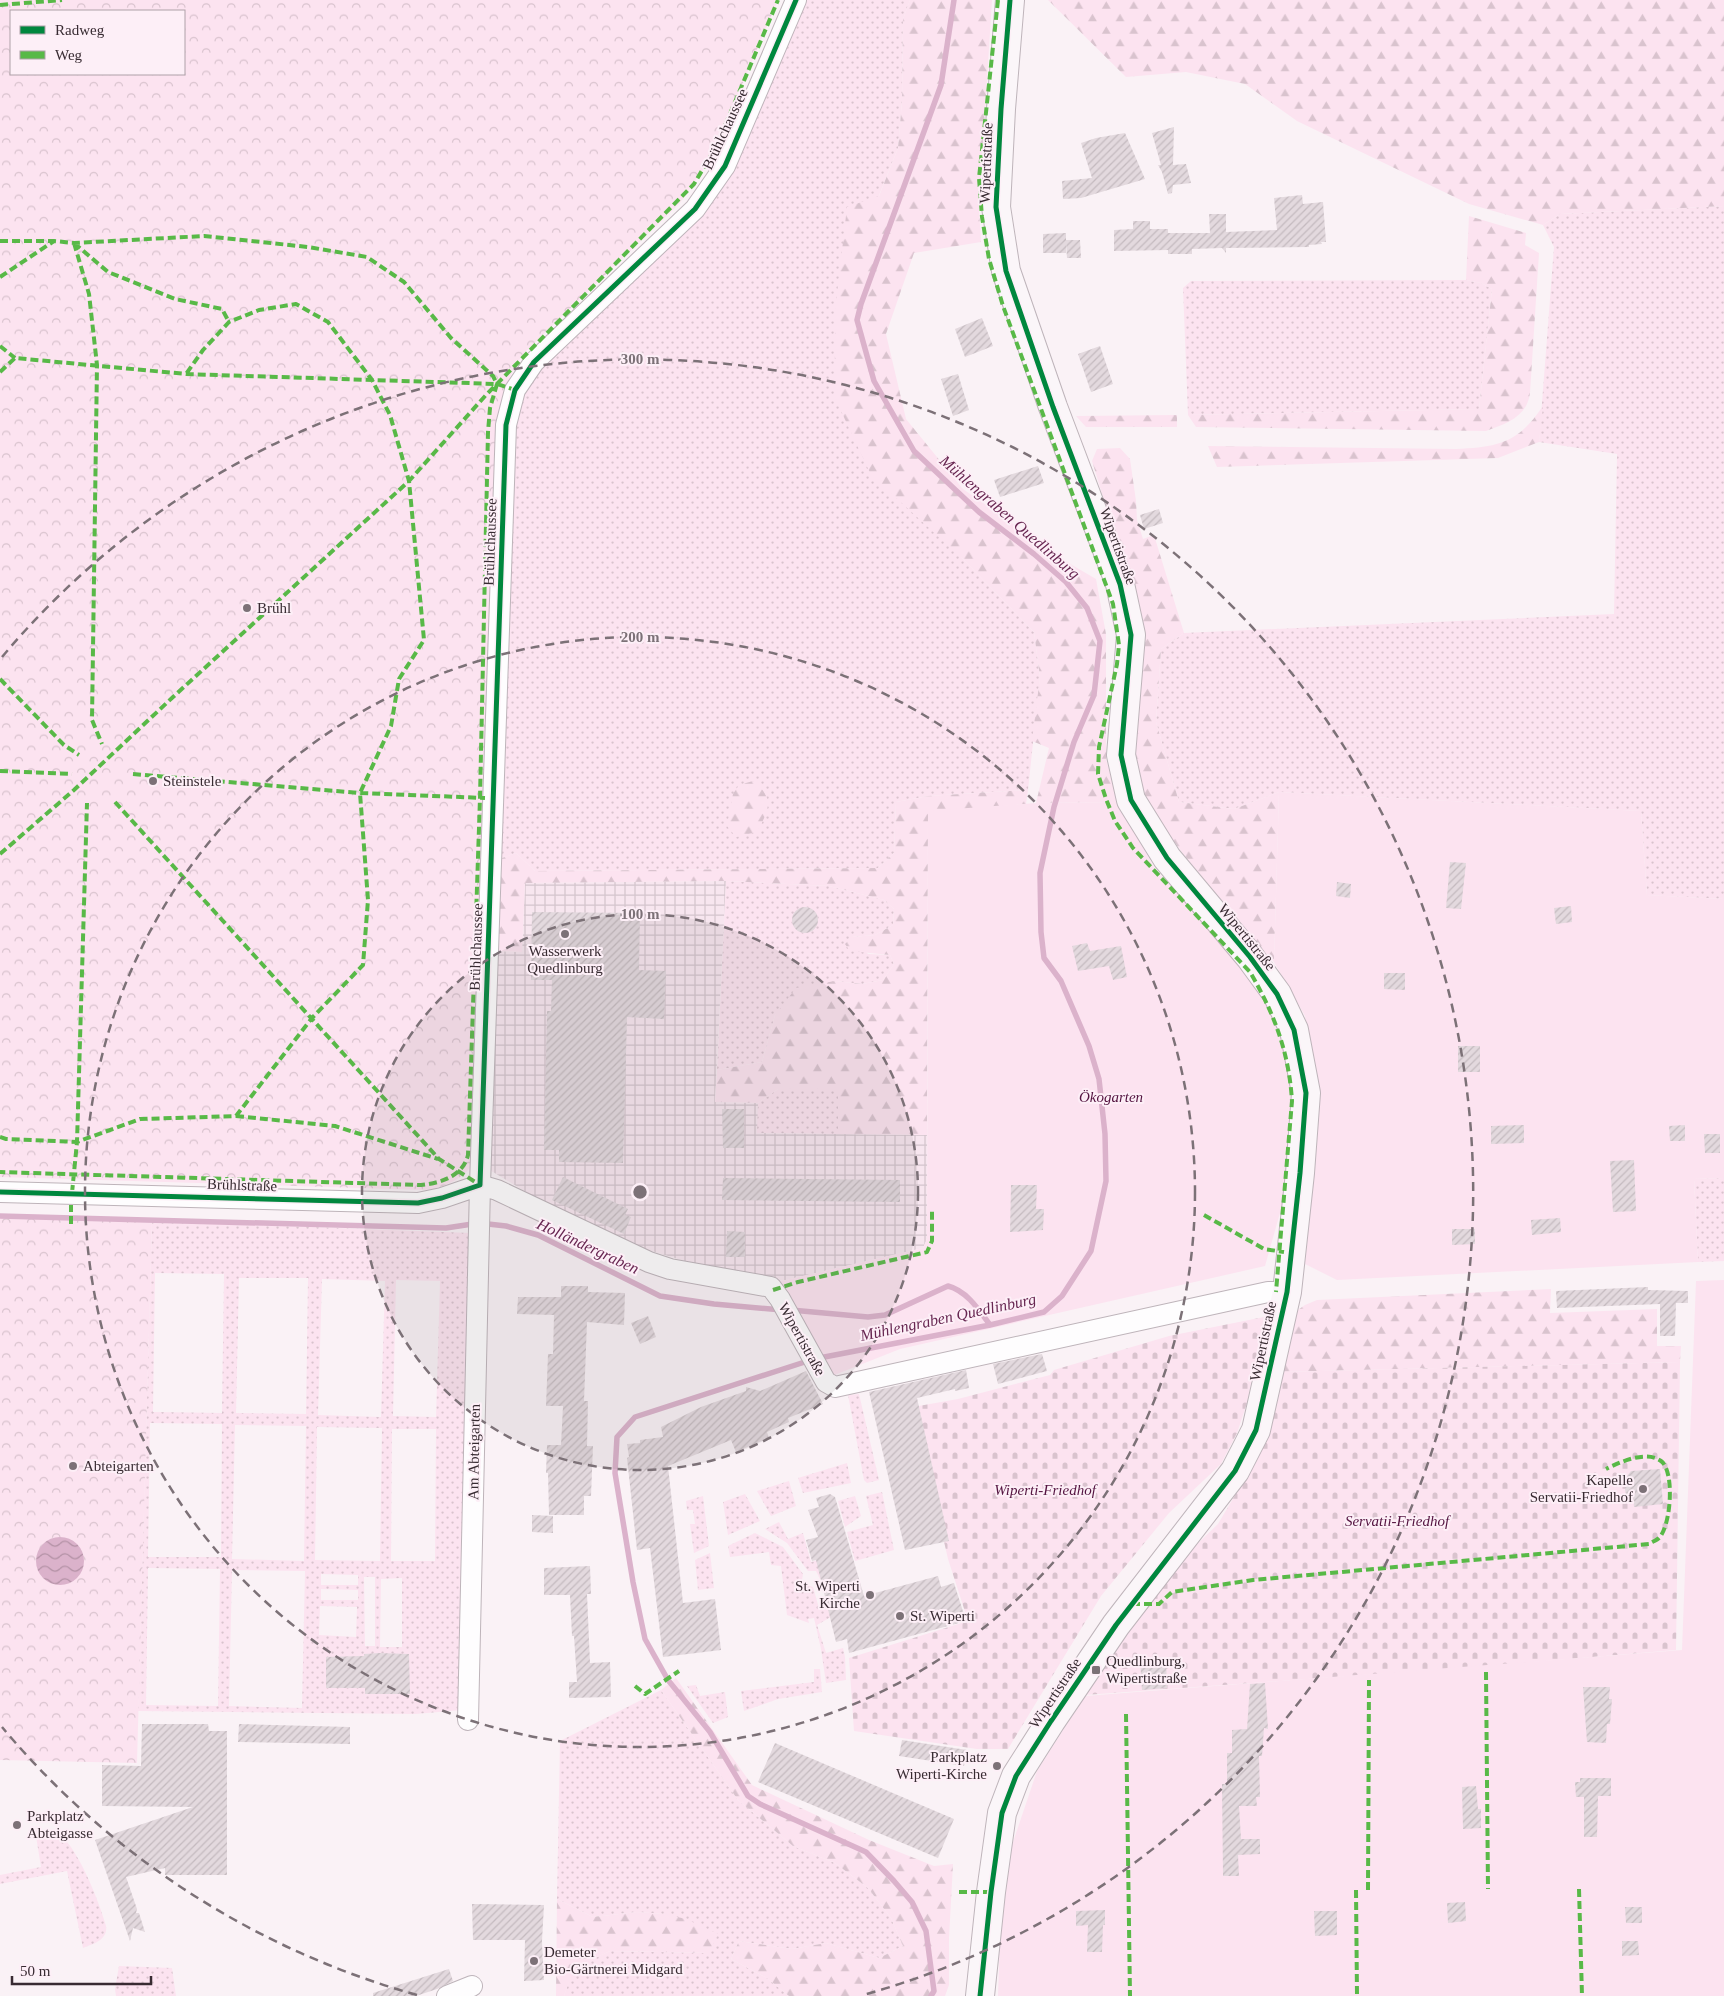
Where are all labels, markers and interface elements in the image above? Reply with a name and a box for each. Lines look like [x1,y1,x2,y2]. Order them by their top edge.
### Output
legend [10,10,185,75]
text: Radweg [55,22,105,38]
text: Weg [55,47,83,63]
street label: Brühlchaussee [699,86,751,172]
street label: Wipertistraße [977,122,995,204]
text: 300 m [621,351,660,367]
water label: Mühlengraben Quedlinburg [935,451,1083,583]
street label: Brühlchaussee [480,498,500,586]
street label: Wipertistraße [1097,505,1139,587]
place label: Brühl [257,600,291,616]
marker: Brühl [241,602,253,614]
text: 200 m [621,629,660,645]
place label: Steinstele [163,773,222,789]
marker: Steinstele [147,775,159,787]
street label: Wipertistraße [1215,900,1279,974]
street label: Brühlchaussee [466,903,486,991]
text: 100 m [621,906,660,922]
marker: Wasserwerk Quedlinburg [559,928,571,940]
place label: Wasserwerk Quedlinburg [527,943,603,976]
park label: Ökogarten [1079,1089,1143,1105]
street label: Brühlstraße [207,1176,278,1194]
centre of rings [631,1183,649,1201]
water label: Holländergraben [533,1215,642,1278]
water label: Mühlengraben Quedlinburg [858,1290,1038,1345]
street label: Wipertistraße [1247,1299,1279,1382]
street label: Wipertistraße [775,1300,829,1379]
street label: Am Abteigarten [465,1403,483,1500]
place label: Abteigarten [83,1458,154,1474]
marker: Abteigarten [67,1460,79,1472]
place label: Kapelle Servatii-Friedhof [1530,1472,1633,1505]
park label: Wiperti-Friedhof [994,1482,1098,1498]
marker: Kapelle Servatii-Friedhof [1637,1483,1649,1495]
park label: Servatii-Friedhof [1345,1513,1451,1529]
place label: St. Wiperti Kirche [795,1578,860,1611]
marker: St. Wiperti Kirche [864,1589,876,1601]
place label: St. Wiperti [910,1608,975,1624]
marker: St. Wiperti [894,1610,906,1622]
place label: Quedlinburg, Wipertistraße [1106,1653,1187,1686]
street label: Wipertistraße [1026,1655,1084,1731]
marker: Quedlinburg, Wipertistraße [1090,1664,1102,1676]
place label: Parkplatz Wiperti-Kirche [896,1749,987,1782]
marker: Parkplatz Wiperti-Kirche [991,1760,1003,1772]
place label: Parkplatz Abteigasse [27,1808,93,1841]
marker: Parkplatz Abteigasse [11,1819,23,1831]
place label: Demeter Bio-Gärtnerei Midgard [544,1944,683,1977]
scale bar [12,1954,151,1986]
marker: Demeter Bio-Gärtnerei Midgard [528,1955,540,1967]
text: 50 m [20,1963,51,1979]

